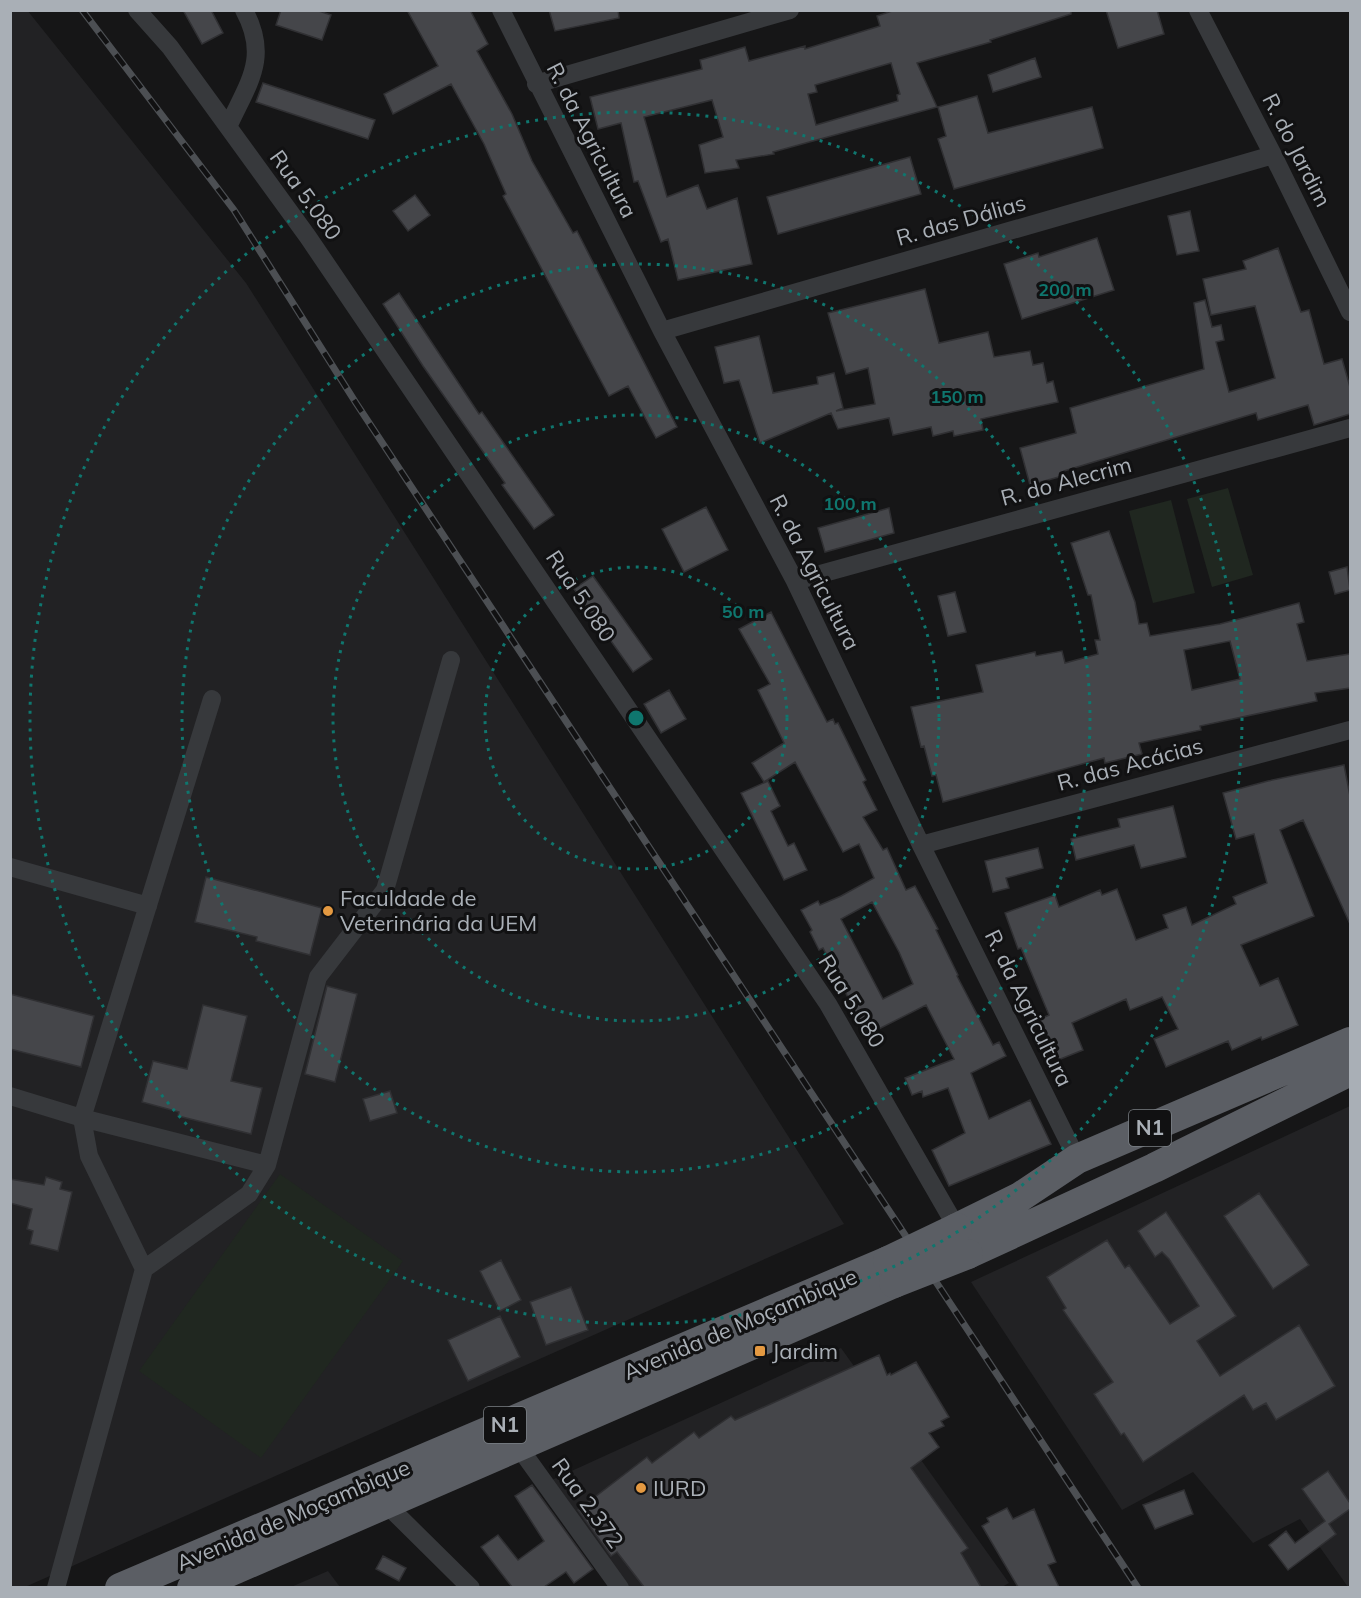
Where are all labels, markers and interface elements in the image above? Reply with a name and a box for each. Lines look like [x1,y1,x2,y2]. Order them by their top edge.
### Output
street label: R. da Agricultura [541,57,643,223]
street label: R. do Jardim [1256,89,1338,211]
street label: Rua 5.080 [264,144,348,246]
street label: R. das Dálias [893,188,1029,252]
text: 200 m [1038,278,1092,301]
text: 150 m [930,385,984,408]
street label: R. do Alecrim [997,450,1135,512]
street label: R. da Agricultura [764,489,866,655]
text: 100 m [823,492,877,515]
street label: Rua 5.080 [540,545,622,647]
text: 50 m [722,600,764,623]
centre of rings [626,708,646,728]
street label: R. das Acácias [1054,731,1206,797]
place label: Faculdade de Veterinária da UEM [340,884,537,937]
marker: Faculdade de Veterinária da UEM [321,904,335,918]
street label: R. da Agricultura [979,925,1079,1091]
street label: Rua 5.080 [812,949,892,1053]
road number: N1 [1129,1110,1171,1146]
street label: Avenida de Moçambique [619,1262,861,1386]
place label: Jardim [772,1337,838,1365]
marker: Jardim [753,1344,767,1358]
road number: N1 [484,1407,526,1443]
street label: Rua 2.372 [546,1452,630,1554]
street label: Avenida de Moçambique [172,1453,414,1577]
place label: IURD [653,1474,706,1502]
marker: IURD [634,1481,648,1495]

